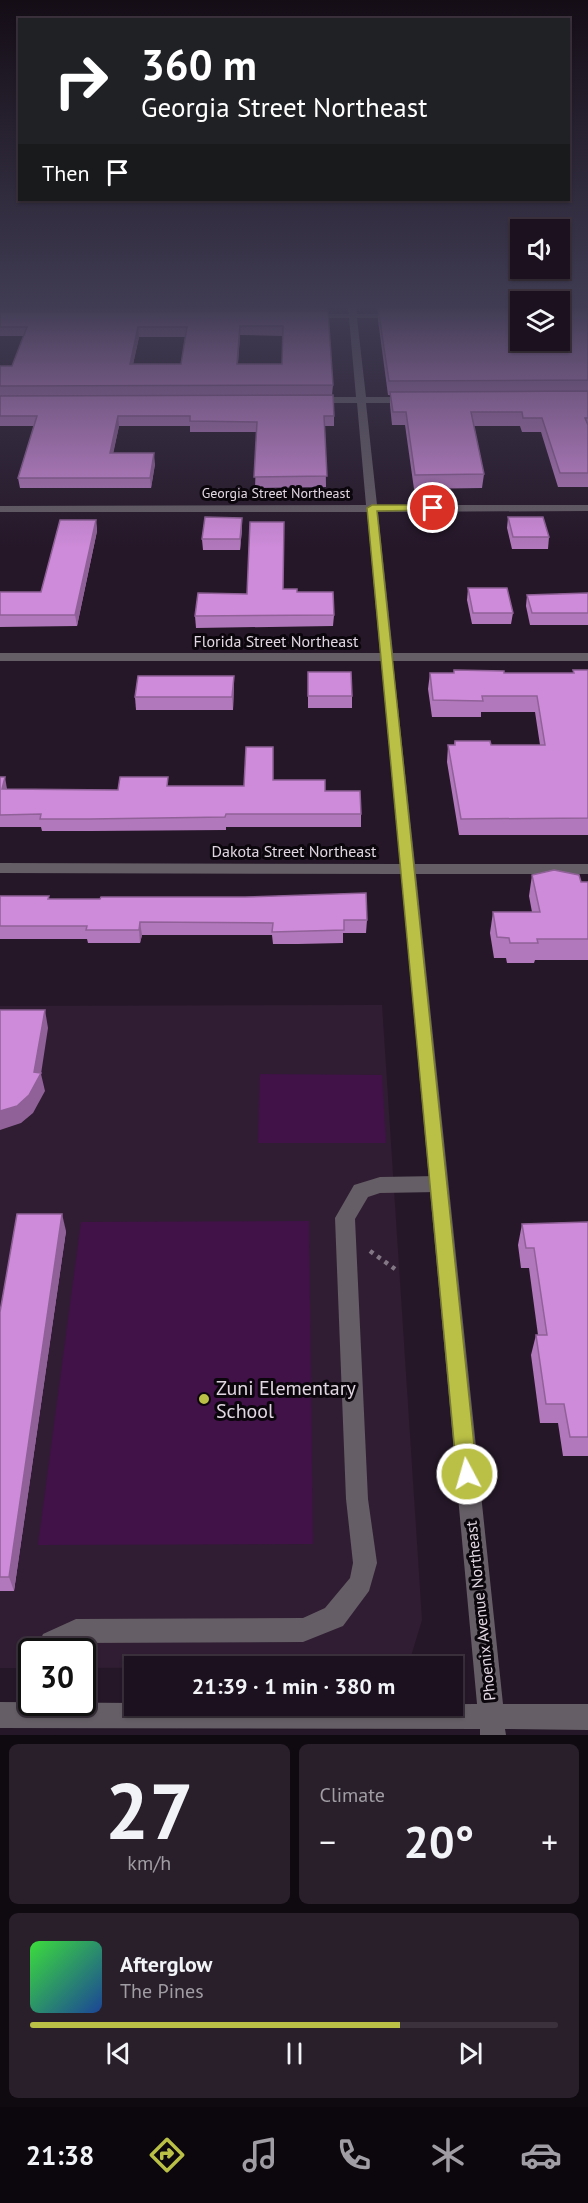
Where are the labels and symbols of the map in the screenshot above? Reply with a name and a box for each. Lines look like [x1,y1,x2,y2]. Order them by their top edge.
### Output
pin [407,482,458,533]
street label: Georgia Street Northeast [202,484,350,502]
street label: Florida Street Northeast [194,631,359,651]
street label: Dakota Street Northeast [212,841,377,861]
place label: Zuni Elementary School [216,1375,356,1424]
marker: Zuni Elementary School [197,1392,211,1406]
position arrow [435,1442,499,1506]
street label: Phoenix Avenue Northeast [461,1519,499,1702]
speed limit sign: 30 [18,1638,96,1716]

